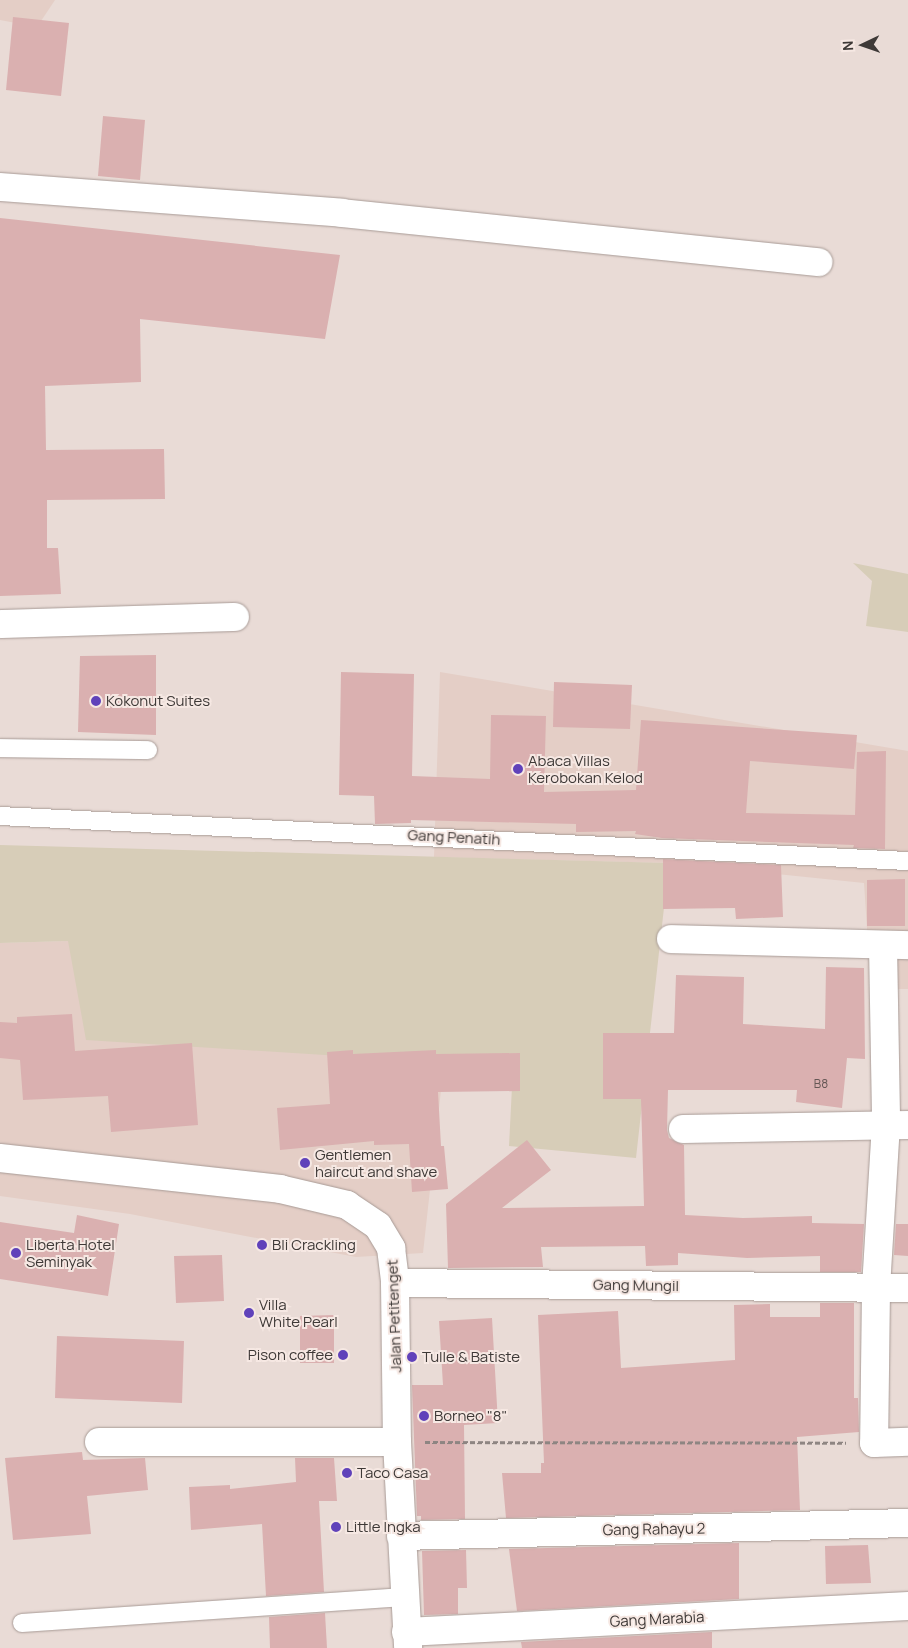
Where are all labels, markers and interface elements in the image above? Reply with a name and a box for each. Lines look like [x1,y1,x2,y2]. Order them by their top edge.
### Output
north arrow [838,20,888,70]
text: N [838,40,857,51]
place label: Kokonut Suites [106,692,210,710]
marker: Kokonut Suites [90,695,102,707]
place label: Abaca Villas Kerobokan Kelod [528,751,643,786]
marker: Abaca Villas Kerobokan Kelod [512,763,524,775]
street label: Gang Penatih [407,826,501,848]
house number: B8 [814,1077,828,1091]
place label: Gentlemen haircut and shave [315,1145,437,1180]
marker: Gentlemen haircut and shave [299,1157,311,1169]
place label: Liberta Hotel Seminyak [26,1235,115,1270]
place label: Bli Crackling [272,1236,356,1254]
marker: Bli Crackling [256,1239,268,1251]
marker: Liberta Hotel Seminyak [10,1247,22,1259]
street label: Jalan Petitenget [383,1259,405,1373]
street label: Gang Mungil [593,1275,679,1295]
place label: Villa White Pearl [259,1295,338,1330]
marker: Villa White Pearl [243,1307,255,1319]
place label: Pison coffee [248,1346,333,1364]
place label: Tulle & Batiste [422,1348,520,1366]
marker: Pison coffee [337,1349,349,1361]
marker: Tulle & Batiste [406,1351,418,1363]
place label: Borneo "8" [434,1407,507,1425]
marker: Borneo "8" [418,1410,430,1422]
place label: Taco Casa [357,1464,428,1482]
marker: Taco Casa [341,1467,353,1479]
place label: Little Ingka [346,1518,421,1536]
street label: Gang Rahayu 2 [603,1519,705,1539]
marker: Little Ingka [330,1521,342,1533]
street label: Gang Marabia [609,1608,705,1630]

